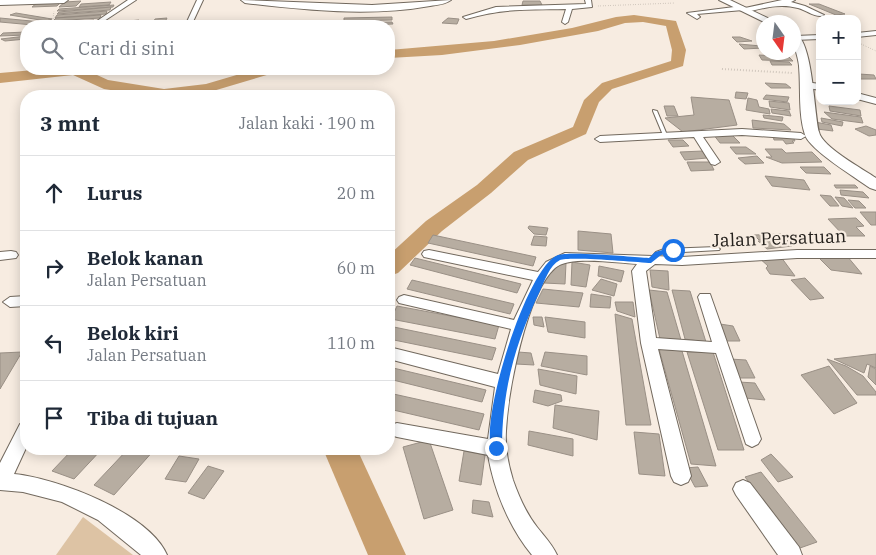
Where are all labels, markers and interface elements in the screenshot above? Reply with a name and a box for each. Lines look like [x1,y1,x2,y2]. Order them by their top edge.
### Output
north arrow [756,15,801,60]
map controls [816,15,861,105]
button: + [816,15,861,60]
search box [20,20,395,75]
icon: search [38,34,66,62]
text: Cari di sini [78,36,175,60]
button: − [816,60,861,105]
text: 3 mnt [40,109,100,137]
text: Jalan kaki · 190 m [239,113,375,133]
icon: ahead [40,179,68,207]
text: Lurus [87,181,142,205]
text: 20 m [337,183,375,203]
street label: Jalan Persatuan [711,224,847,252]
route start [662,239,685,262]
text: Belok kanan [87,246,203,270]
icon: right [40,254,68,282]
text: 60 m [337,258,375,278]
text: Jalan Persatuan [87,270,207,290]
text: Belok kiri [87,321,179,345]
icon: left [40,329,68,357]
text: 110 m [327,333,375,353]
text: Jalan Persatuan [87,345,207,365]
icon: arrive [40,404,68,432]
text: Tiba di tujuan [87,406,218,430]
route end [485,437,508,460]

